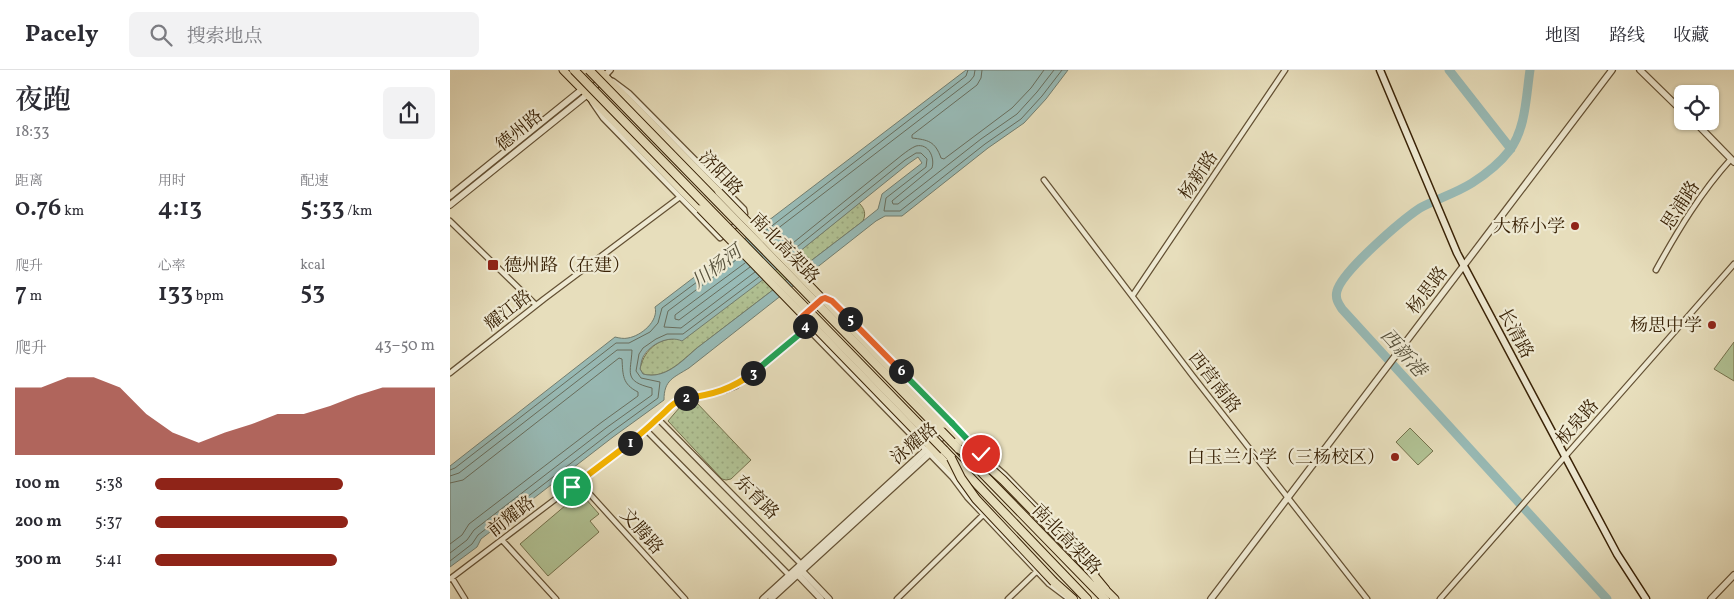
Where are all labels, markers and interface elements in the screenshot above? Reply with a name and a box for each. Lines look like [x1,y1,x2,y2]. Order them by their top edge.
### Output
search box [129,12,479,57]
text: Pacely [25,18,99,52]
icon: search [147,21,175,49]
text: 搜索地点 [187,24,263,50]
text: 地图 [1545,24,1581,49]
text: 路线 [1609,24,1645,49]
text: 收藏 [1673,24,1709,49]
text: 夜跑 [15,82,71,121]
map controls [1674,85,1719,130]
button: locate [1674,85,1719,130]
button: share [383,87,435,139]
street label: 德州路 [491,104,549,158]
text: 18:33 [15,121,49,143]
street label: 济阳路 [692,146,748,202]
street label: 杨新路 [1174,146,1225,205]
text: 距离 [15,172,43,191]
text: 用时 [158,172,186,191]
text: 配速 [300,172,328,191]
street label: 思浦路 [1656,176,1706,235]
text: 0.76 [15,191,61,226]
text: 4:13 [158,191,202,226]
text: 5:33 [300,191,344,226]
text: km [61,202,84,221]
text: /km [344,202,372,221]
street label: 南北高架路 [744,208,824,290]
place label: 大桥小学 [1493,215,1565,240]
marker: 大桥小学 [1569,220,1581,232]
water label: 川杨河 [687,238,750,295]
place label: 德州路（在建） [504,254,630,279]
text: kcal [300,256,325,275]
text: 爬升 [15,257,43,276]
text: 心率 [158,257,186,276]
marker: 德州路（在建） [486,258,500,272]
street label: 杨思路 [1402,262,1454,320]
text: 53 [300,275,325,310]
text: 7 [15,276,27,311]
text: 133 [158,276,193,311]
street label: 耀江路 [480,285,538,338]
text: m [27,287,42,306]
text: bpm [193,287,224,306]
street label: 长清路 [1491,304,1538,363]
pin: 5 [838,306,862,332]
text: 5 [847,310,854,329]
pin: 4 [792,314,818,338]
place label: 杨思中学 [1630,314,1702,339]
text: 4 [801,317,810,336]
marker: 杨思中学 [1706,319,1718,331]
water label: 西新港 [1374,323,1433,385]
text: 43–50 m [374,335,435,357]
text: 爬升 [15,338,47,360]
street label: 西营南路 [1182,347,1246,419]
pin: 6 [888,358,914,384]
pin: 3 [740,360,766,386]
text: 6 [898,362,905,381]
text: 3 [750,364,757,383]
pin: 2 [674,386,698,410]
text: 2 [683,389,690,408]
street label: 板泉路 [1551,394,1605,452]
street label: 泳耀路 [886,417,944,471]
pin: 1 [618,430,642,456]
pin [960,433,1002,475]
text: 1 [628,434,633,453]
icon: check [967,440,995,468]
place label: 白玉兰小学（三杨校区） [1187,446,1385,471]
marker: 白玉兰小学（三杨校区） [1389,451,1401,463]
pin [551,466,593,508]
street label: 东育路 [728,470,784,526]
text: 100 m [15,473,60,495]
text: 5:38 [95,473,123,495]
icon: arrive [558,473,586,501]
street label: 前耀路 [483,491,541,544]
street label: 南北高架路 [1026,499,1106,581]
street label: 文腾路 [614,504,668,560]
text: 200 m [15,511,62,533]
text: 5:37 [95,511,122,533]
text: 300 m [15,549,61,571]
text: 5:41 [95,549,122,571]

